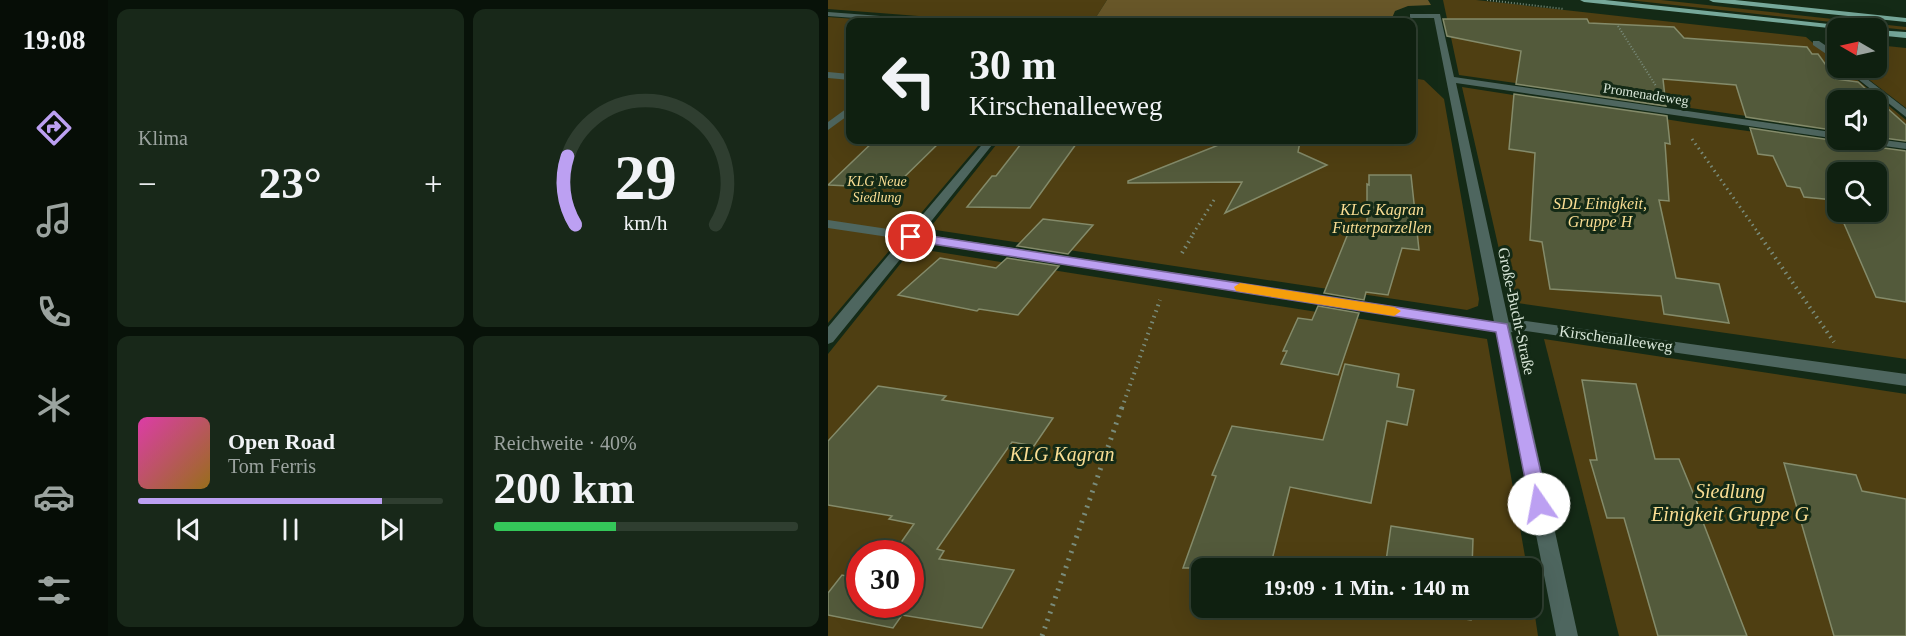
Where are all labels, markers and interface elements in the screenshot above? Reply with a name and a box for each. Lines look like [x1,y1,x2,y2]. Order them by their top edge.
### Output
north arrow [1827,18,1887,78]
map controls [1827,18,1887,222]
text: 19:08 [23,25,86,55]
icon: left [870,42,948,120]
text: 30 m [969,42,1057,88]
street label: Promenadeweg [1602,80,1690,109]
button: sound [1827,90,1887,150]
text: Kirschenalleeweg [969,91,1162,121]
icon: directions [33,107,75,149]
text: Klima [138,127,188,149]
text: 29 [615,143,677,212]
text: 23° [259,158,322,208]
button: search [1827,162,1887,222]
text: − [138,166,157,202]
text: + [424,166,443,202]
park label: KLG Neue Siedlung [846,174,907,205]
park label: SDL Einigkeit, Gruppe H [1553,195,1647,231]
icon: music [33,199,75,241]
park label: KLG Kagran Futterparzellen [1331,201,1432,237]
text: km/h [624,211,668,235]
pin [885,211,936,262]
icon: arrive [894,220,927,253]
street label: Große-Bucht-Straße [1495,246,1538,376]
icon: phone [33,291,75,333]
street label: Kirschenalleeweg [1558,322,1674,356]
icon: climate [33,384,75,426]
text: Open Road [228,429,335,454]
text: Reichweite · 40% [494,432,637,454]
park label: KLG Kagran [1008,443,1115,466]
text: Tom Ferris [228,455,316,477]
text: 200 km [494,463,635,513]
position arrow [1507,472,1571,536]
icon: car [33,476,75,518]
park label: Siedlung Einigkeit Gruppe G [1650,480,1809,526]
icon: previous [172,513,205,546]
icon: pause [274,513,307,546]
icon: next [375,513,408,546]
speed limit sign: 30 [846,540,924,618]
icon: filters [33,569,75,611]
text: 19:09 · 1 Min. · 140 m [1264,575,1469,600]

